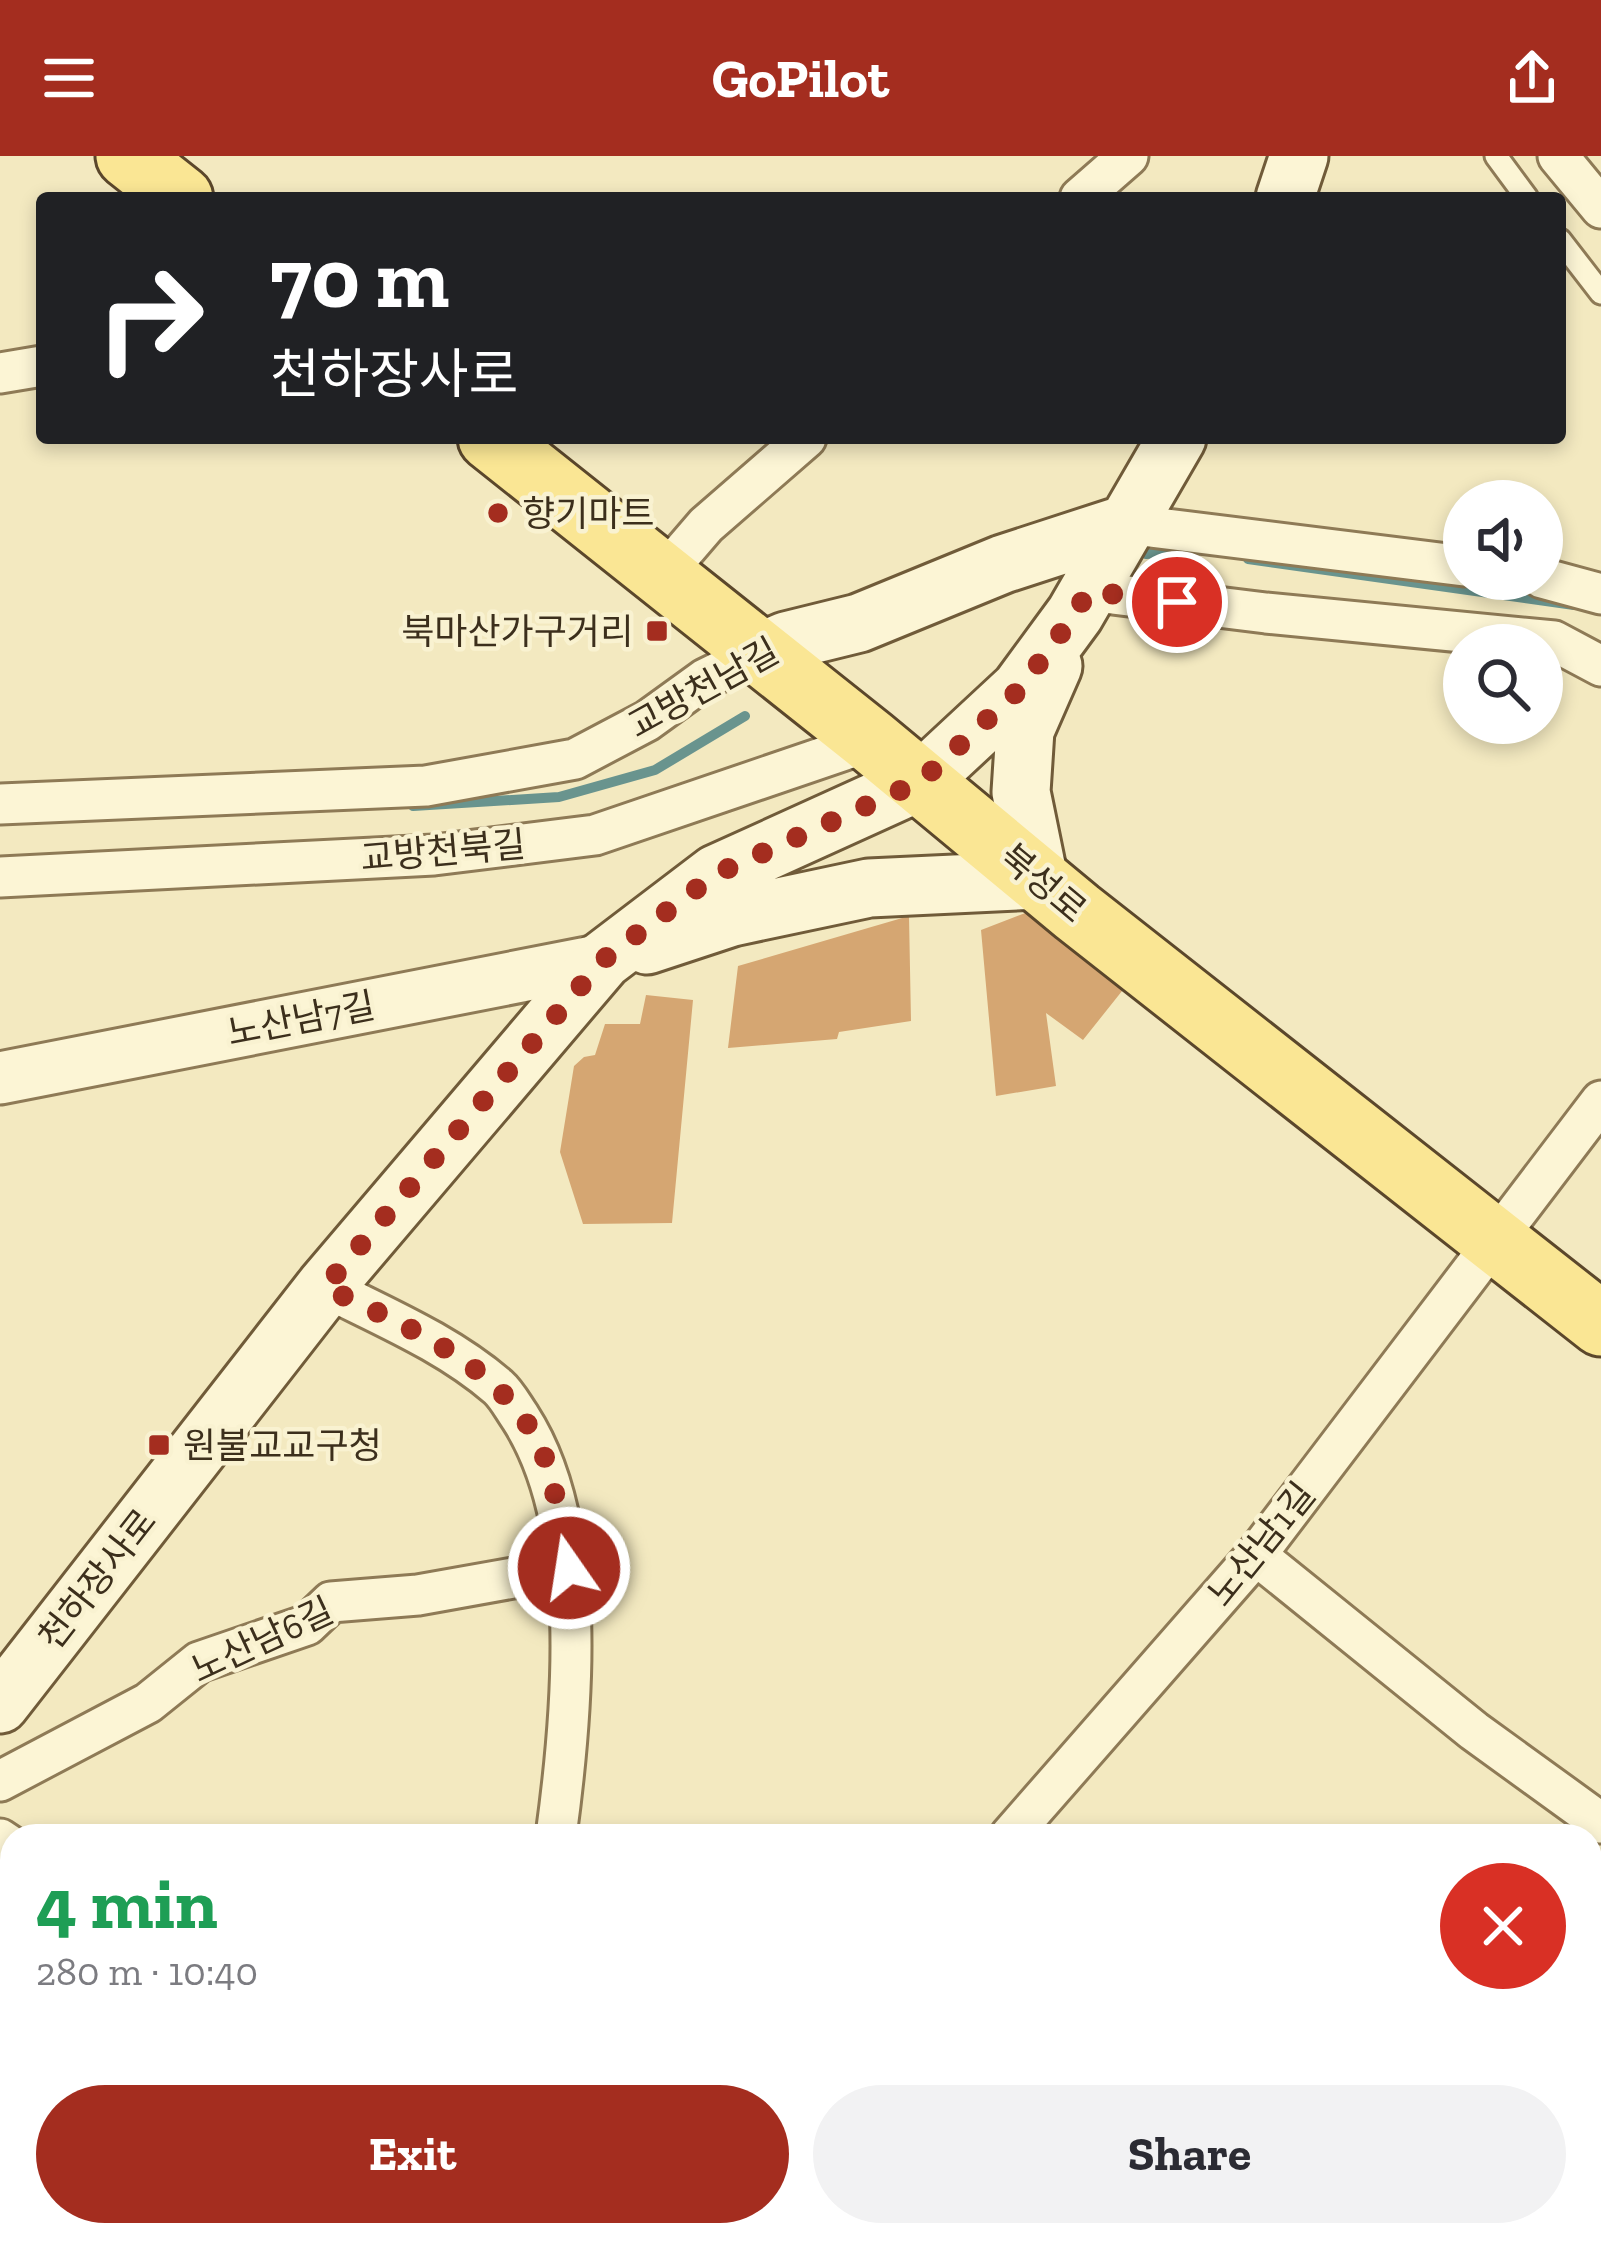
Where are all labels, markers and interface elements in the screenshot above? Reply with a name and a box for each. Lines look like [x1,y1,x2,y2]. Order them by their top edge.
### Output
icon: menu [36,45,102,111]
icon: share [1499,45,1565,111]
text: GoPilot [712,46,889,111]
text: 70 m [270,228,449,329]
icon: right [72,240,228,396]
text: 천하장사로 [270,342,518,407]
map controls [1443,480,1563,744]
button: sound [1443,480,1563,600]
place label: 향기마트 [522,492,654,535]
marker: 향기마트 [485,500,511,526]
pin [1126,551,1228,653]
icon: arrive [1144,569,1210,635]
place label: 북마산가구거리 [401,610,633,653]
marker: 북마산가구거리 [644,618,670,644]
button: search [1443,624,1563,744]
street label: 교방천남길 [620,629,786,747]
street label: 교방천북길 [359,822,527,880]
street label: 북성로 [991,835,1095,931]
street label: 노산남7길 [224,984,378,1054]
place label: 원불교교구청 [183,1424,382,1467]
marker: 원불교교구청 [146,1432,172,1458]
street label: 노산남1길 [1198,1474,1324,1614]
street label: 천하장사로 [29,1501,165,1657]
position arrow [506,1505,632,1631]
street label: 노산남6길 [184,1588,340,1692]
text: 4 min [36,1860,218,1946]
button: close [1440,1863,1566,1989]
text: 280 m · 10:40 [36,1948,258,1995]
button: Exit [36,2085,789,2223]
button: Share [813,2085,1566,2223]

